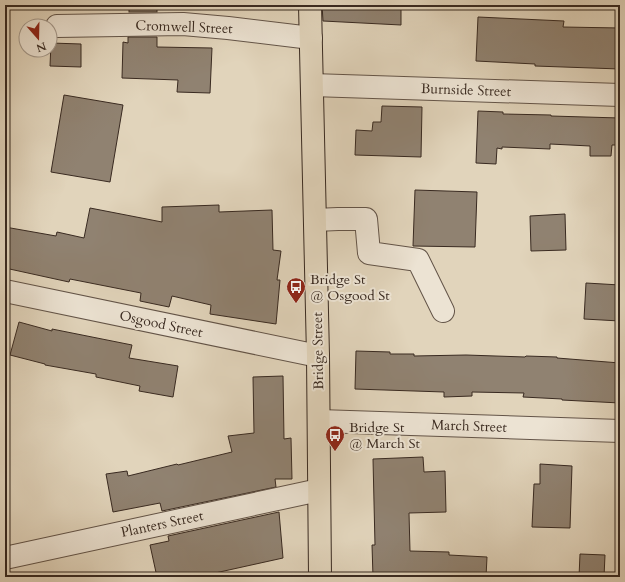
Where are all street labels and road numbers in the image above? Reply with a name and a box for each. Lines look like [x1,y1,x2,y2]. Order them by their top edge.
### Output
street label: Cromwell Street [135,16,234,38]
street label: Burnside Street [421,79,512,101]
street label: Osgood Street [118,306,205,342]
street label: Bridge Street [308,311,328,390]
street label: March Street [431,415,508,437]
street label: Planters Street [119,506,206,542]

